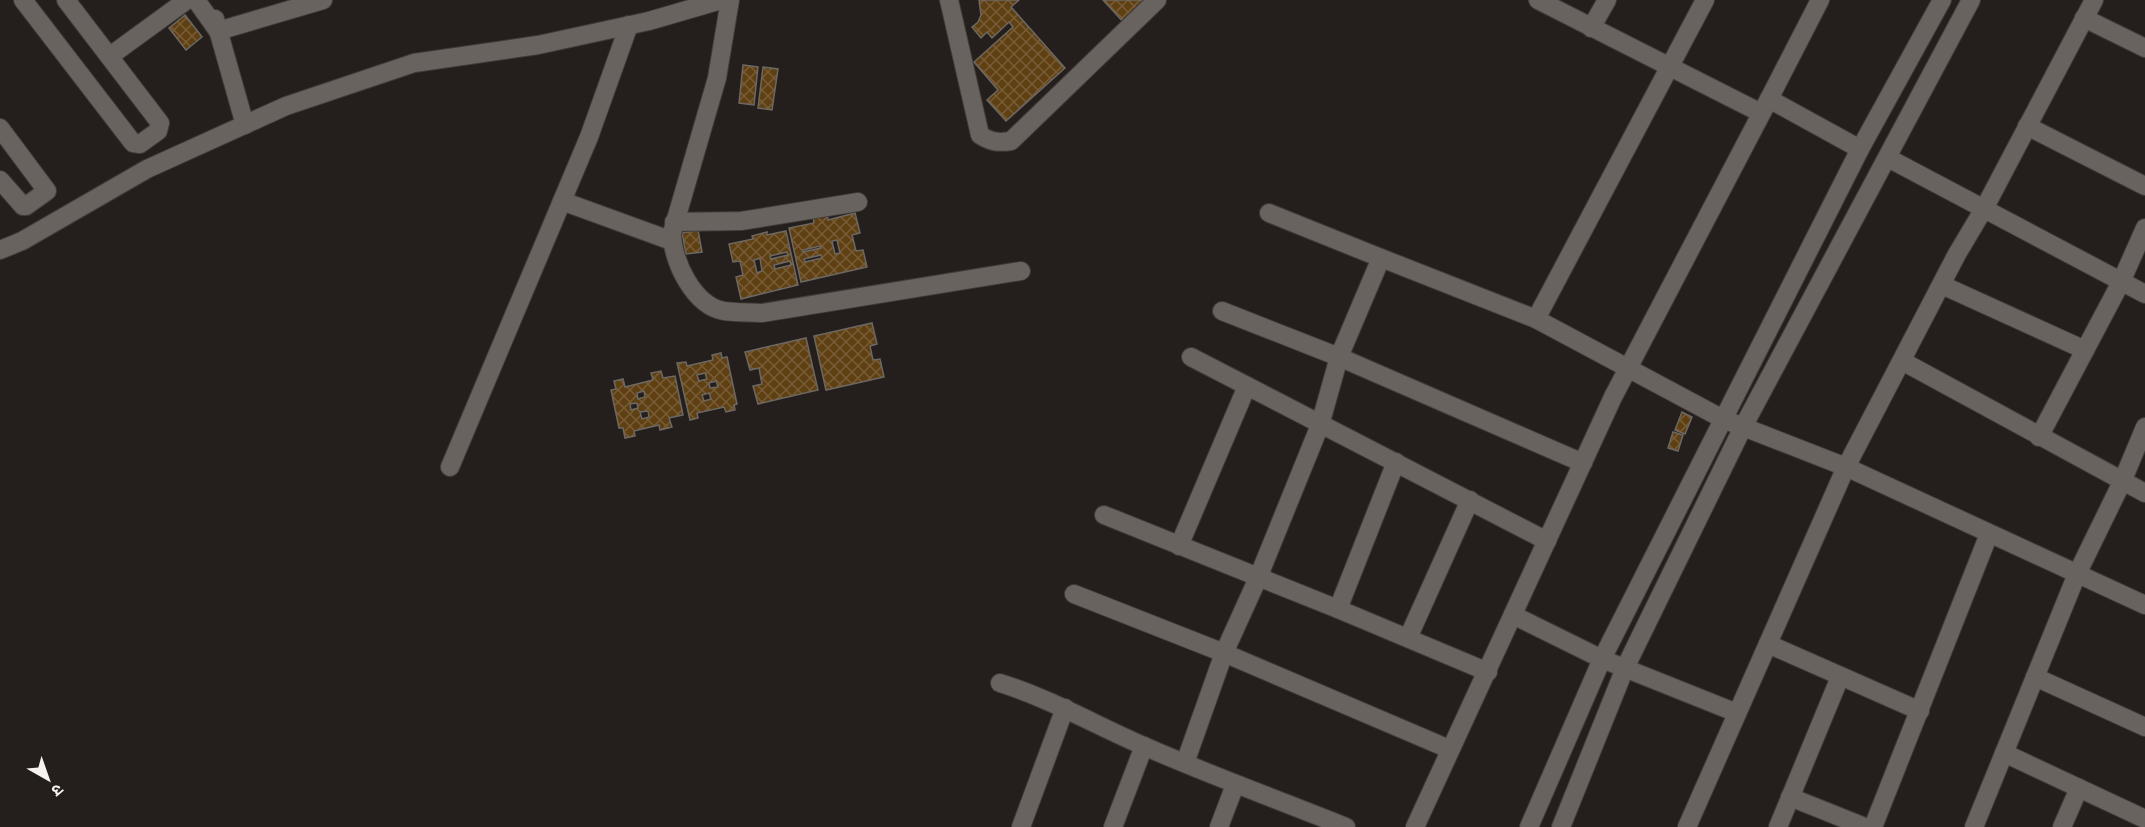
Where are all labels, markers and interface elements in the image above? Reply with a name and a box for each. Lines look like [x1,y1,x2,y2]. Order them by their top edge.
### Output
north arrow [18,749,78,809]
text: उ [47,780,67,801]

